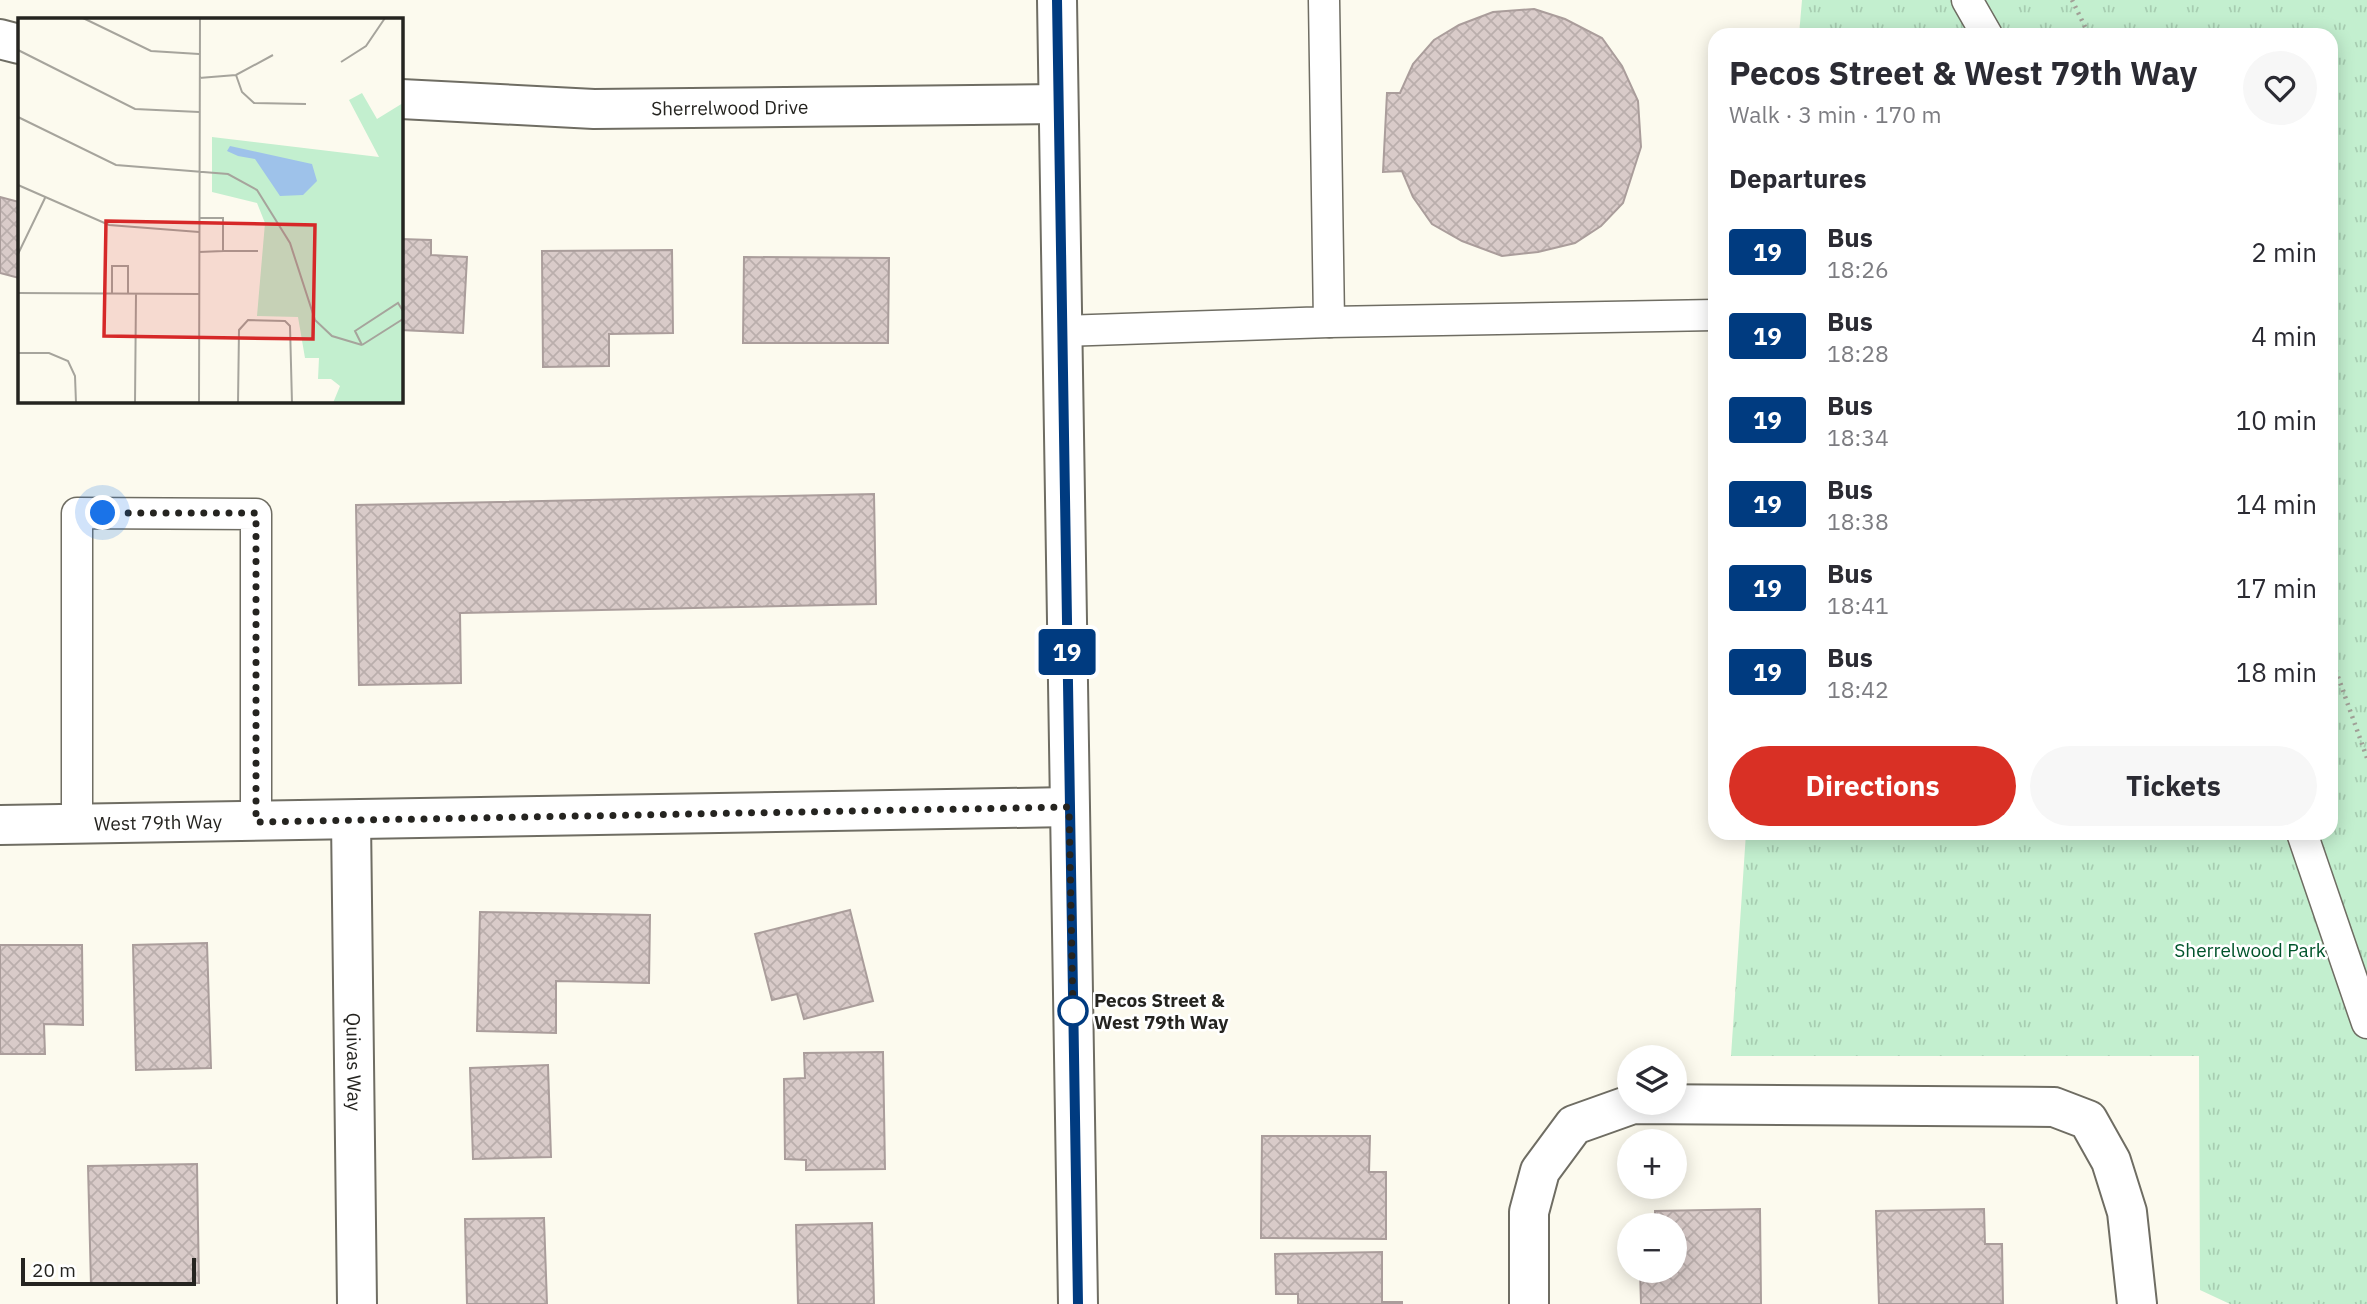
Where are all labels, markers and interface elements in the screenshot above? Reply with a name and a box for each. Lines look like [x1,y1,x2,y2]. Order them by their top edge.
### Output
inset map [18,18,402,402]
text: Pecos Street & West 79th Way [1729,51,2197,94]
button: heart [2243,51,2317,125]
street label: Sherrelwood Drive [651,95,808,120]
text: Walk · 3 min · 170 m [1729,99,1942,129]
text: Departures [1729,161,1867,195]
text: Bus [1827,220,1873,254]
text: 2 min [2251,235,2317,269]
text: 19 [1753,236,1782,268]
text: 18:26 [1827,254,1889,284]
text: Bus [1827,304,1873,338]
text: 4 min [2251,319,2317,353]
text: 19 [1753,320,1782,352]
text: 18:28 [1827,338,1889,368]
text: Bus [1827,388,1873,422]
text: 10 min [2236,403,2317,437]
text: 19 [1753,404,1782,436]
text: 18:34 [1827,422,1889,452]
text: Bus [1827,472,1873,506]
text: 14 min [2236,487,2317,521]
text: 19 [1753,488,1782,520]
your location [85,495,120,530]
text: 18:38 [1827,506,1889,536]
text: Bus [1827,556,1873,590]
text: 17 min [2236,571,2317,605]
text: 19 [1753,572,1782,604]
text: 18:41 [1827,590,1889,620]
line badge: 19 [1036,629,1098,675]
text: 19 [1053,636,1081,668]
text: Bus [1827,640,1873,674]
text: 18 min [2236,655,2317,689]
text: 19 [1753,656,1782,688]
text: 18:42 [1827,674,1889,704]
button: Directions [1729,746,2016,826]
button: Tickets [2030,746,2317,826]
street label: West 79th Way [94,809,223,835]
park label: Sherrelwood Park [2174,938,2326,962]
place label: Pecos Street & West 79th Way [1094,988,1229,1034]
marker: Pecos Street & West 79th Way [1058,996,1088,1026]
street label: Quivas Way [341,1013,367,1112]
map controls [1617,1045,1687,1283]
button: layers [1617,1045,1687,1115]
button: + [1617,1129,1687,1199]
button: − [1617,1213,1687,1283]
scale bar [21,1255,196,1287]
text: 20 m [32,1258,76,1282]

